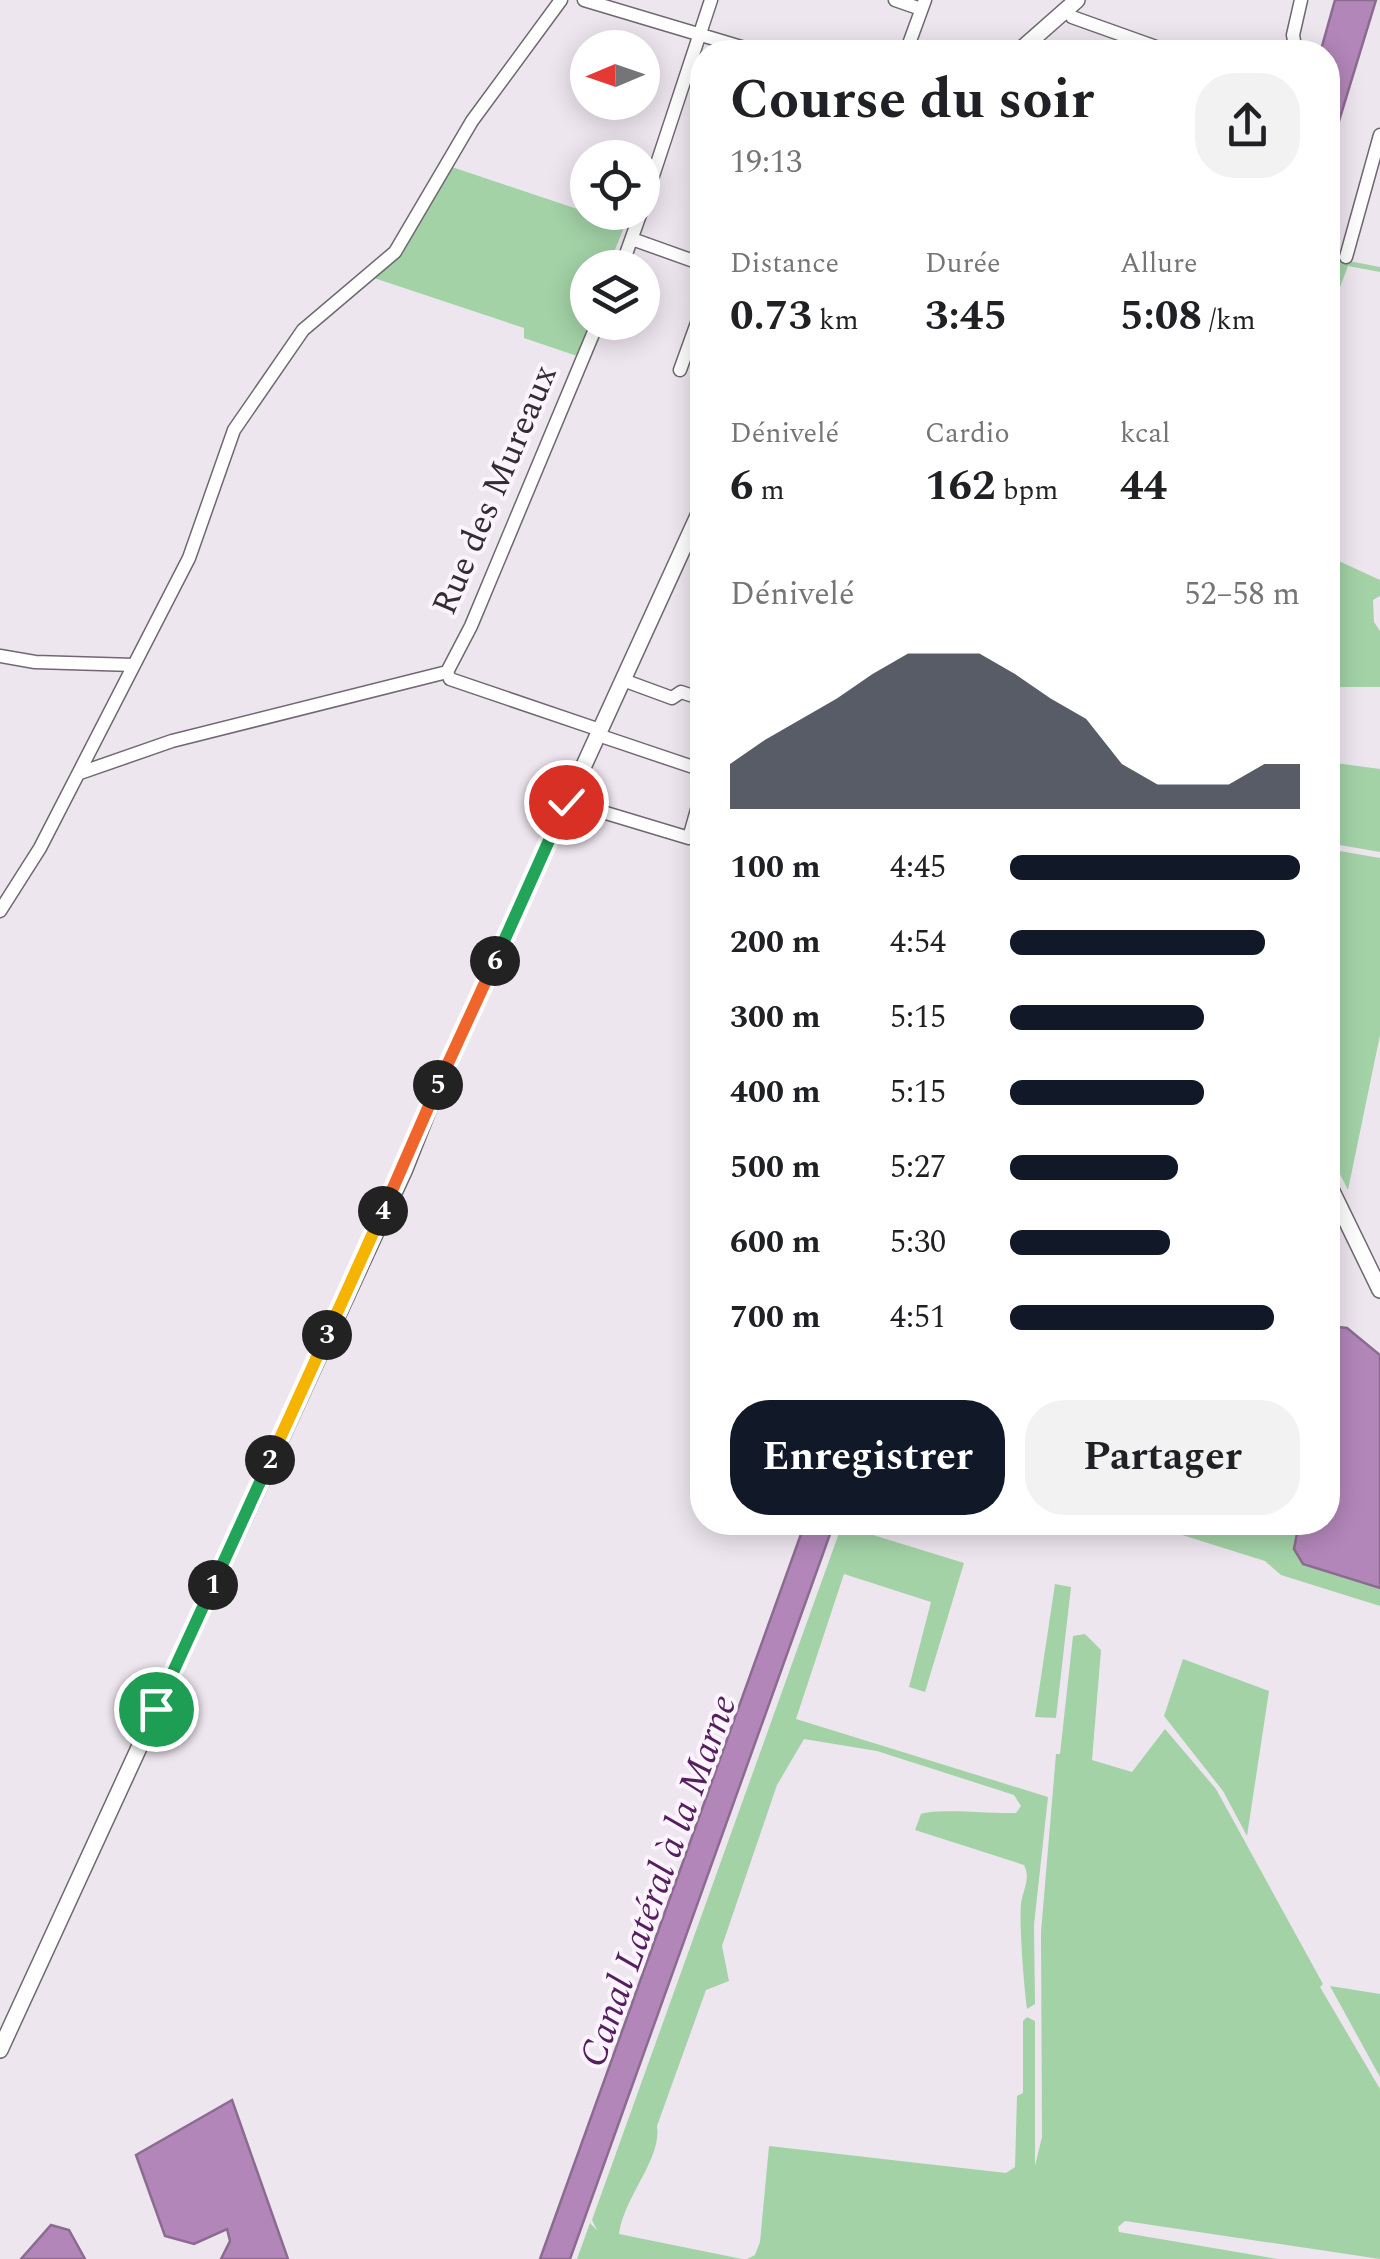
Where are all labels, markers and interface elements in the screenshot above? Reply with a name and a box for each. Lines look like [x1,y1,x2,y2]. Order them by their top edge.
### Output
north arrow [570,30,660,120]
map controls [570,30,660,340]
text: Course du soir [730,59,1094,142]
button: share [1195,73,1300,178]
text: 19:13 [730,138,802,187]
button: locate [570,140,660,230]
text: Distance [730,242,839,285]
text: Durée [925,242,1001,285]
text: Allure [1120,242,1198,285]
button: layers [570,250,660,340]
text: 0.73 [730,285,812,348]
text: 3:45 [925,285,1007,348]
text: 5:08 [1120,285,1202,348]
text: km [812,299,859,342]
text: /km [1202,299,1256,342]
street label: Rue des Mureaux [418,357,572,623]
text: Dénivelé [730,412,839,455]
text: Cardio [925,412,1010,455]
text: kcal [1120,412,1170,455]
text: 6 [730,455,754,518]
text: 162 [925,455,996,518]
text: 44 [1120,455,1167,518]
text: m [754,469,785,512]
text: bpm [996,469,1058,512]
text: Dénivelé [730,570,855,619]
text: 52–58 m [1184,570,1300,619]
pin [524,760,609,845]
icon: check [539,775,594,830]
text: 100 m [730,843,821,892]
text: 4:45 [890,843,946,892]
text: 200 m [730,918,821,967]
text: 4:54 [890,918,946,967]
pin: 6 [470,936,520,986]
text: 6 [487,939,503,982]
text: 300 m [730,993,821,1042]
text: 5:15 [890,993,946,1042]
pin: 5 [413,1060,463,1110]
text: 5 [430,1063,446,1106]
text: 400 m [730,1068,821,1117]
text: 5:15 [890,1068,946,1117]
text: 500 m [730,1143,821,1192]
text: 5:27 [890,1143,946,1192]
pin: 4 [358,1186,408,1236]
text: 4 [375,1189,391,1232]
text: 600 m [730,1218,821,1267]
text: 5:30 [890,1218,946,1267]
text: 700 m [730,1293,821,1342]
text: 4:51 [890,1293,946,1342]
pin: 3 [302,1310,352,1360]
text: 3 [319,1313,335,1356]
button: Enregistrer [730,1400,1005,1515]
button: Partager [1025,1400,1300,1515]
pin: 2 [245,1435,295,1485]
text: 2 [262,1438,278,1481]
pin: 1 [188,1560,238,1610]
text: 1 [205,1563,221,1606]
pin [114,1667,199,1752]
icon: arrive [129,1682,184,1737]
water label: Canal Latéral à la Marne [565,1687,753,2075]

